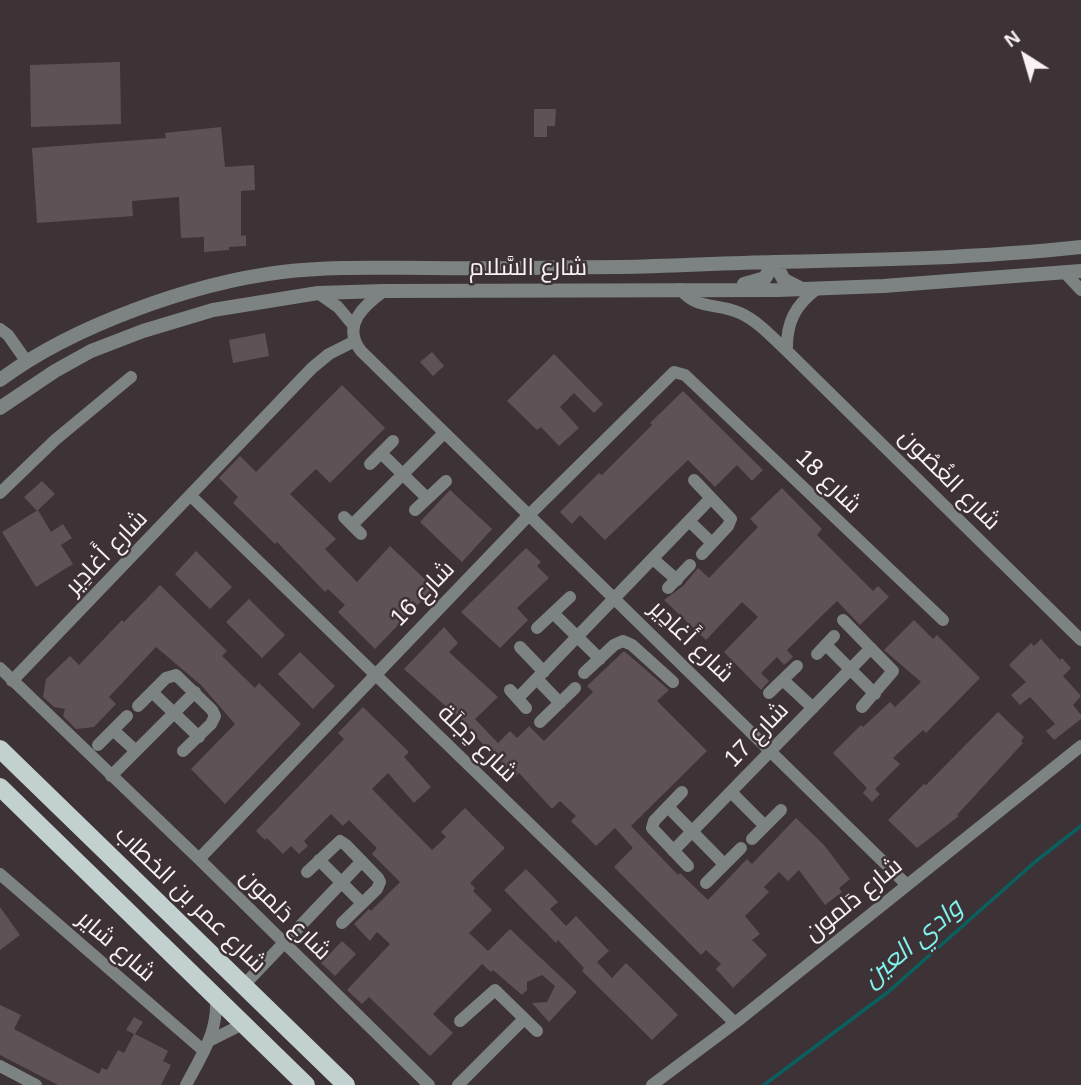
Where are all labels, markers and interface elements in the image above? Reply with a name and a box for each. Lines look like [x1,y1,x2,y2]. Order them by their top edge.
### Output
north arrow [990,21,1060,91]
text: N [1000,26,1024,51]
street label: شارع السَّلام [469,254,587,282]
street label: شارع الغُصُون [892,423,1006,537]
street label: شارع 18 [789,444,867,520]
street label: شارع أَغادِير [60,505,154,601]
street label: شارع 16 [385,555,461,633]
street label: شارع أَغادِير [643,595,739,689]
street label: شارع 17 [719,696,795,774]
street label: شارع دِجلَة [431,699,523,789]
street label: شارع عمر بن الخطاب [108,821,272,979]
street label: شارع دَلمون [799,852,909,948]
street label: شارع دَلمون [233,863,337,967]
water label: وادي العين [857,893,969,995]
street label: شارع شاير [71,905,161,989]

